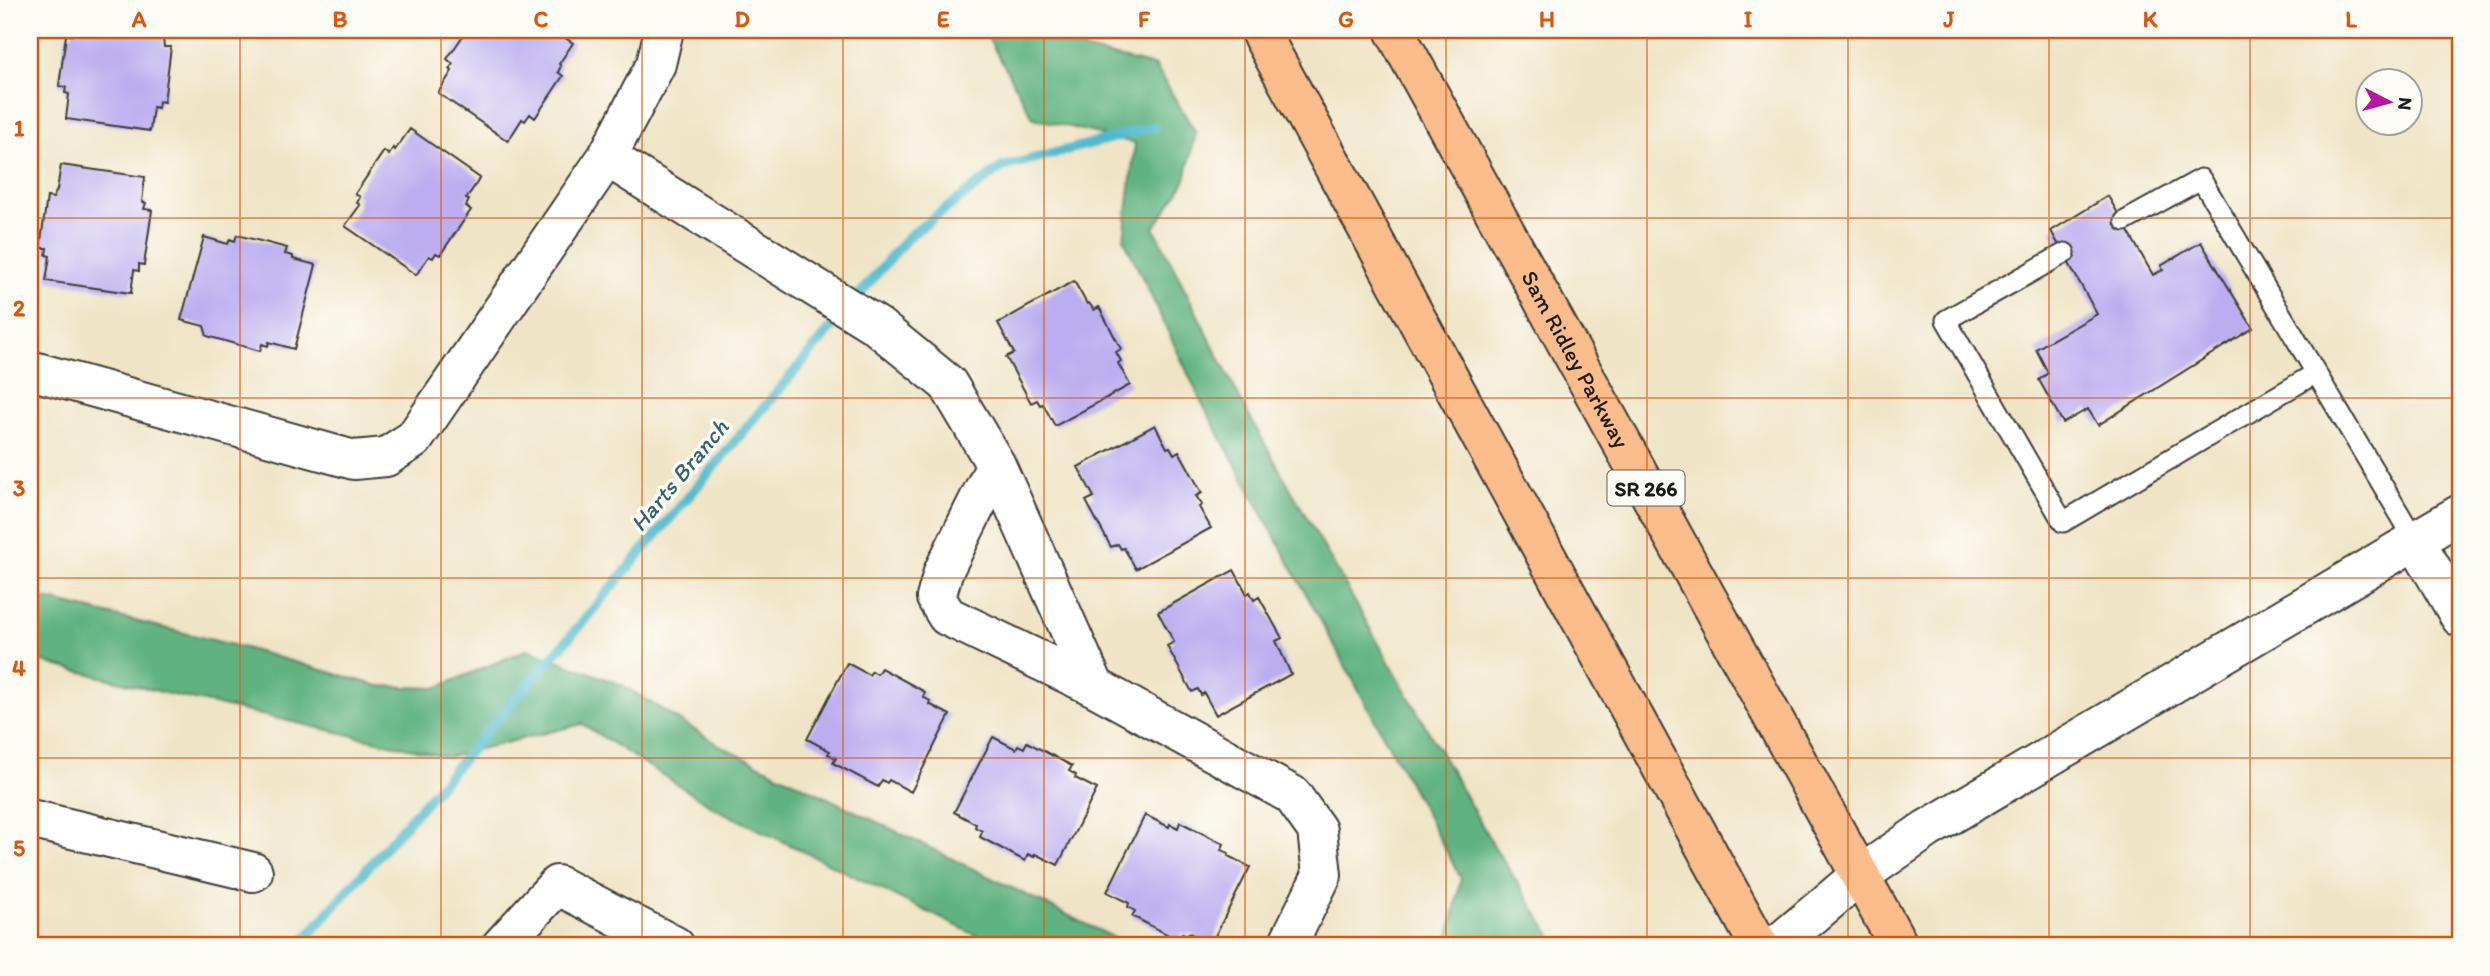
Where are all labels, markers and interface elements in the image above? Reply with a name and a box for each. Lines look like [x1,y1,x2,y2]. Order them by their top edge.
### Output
text: A [131,5,147,33]
text: B [333,5,348,33]
text: C [534,5,549,33]
text: D [734,5,750,33]
text: E [937,5,950,33]
text: F [1138,5,1151,33]
text: G [1338,5,1354,33]
text: H [1539,5,1555,33]
text: I [1744,5,1753,33]
text: J [1942,5,1955,33]
text: K [2143,5,2158,33]
text: L [2345,5,2357,33]
north arrow [2354,66,2424,136]
text: N [2393,96,2418,111]
text: 1 [14,114,25,142]
street label: Sam Ridley Parkway [1515,266,1636,453]
text: 2 [13,294,26,322]
water label: Harts Branch [624,412,735,537]
road number: SR 266 [1608,470,1684,505]
text: 3 [13,474,26,502]
text: 4 [12,654,26,682]
text: 5 [13,834,25,862]

